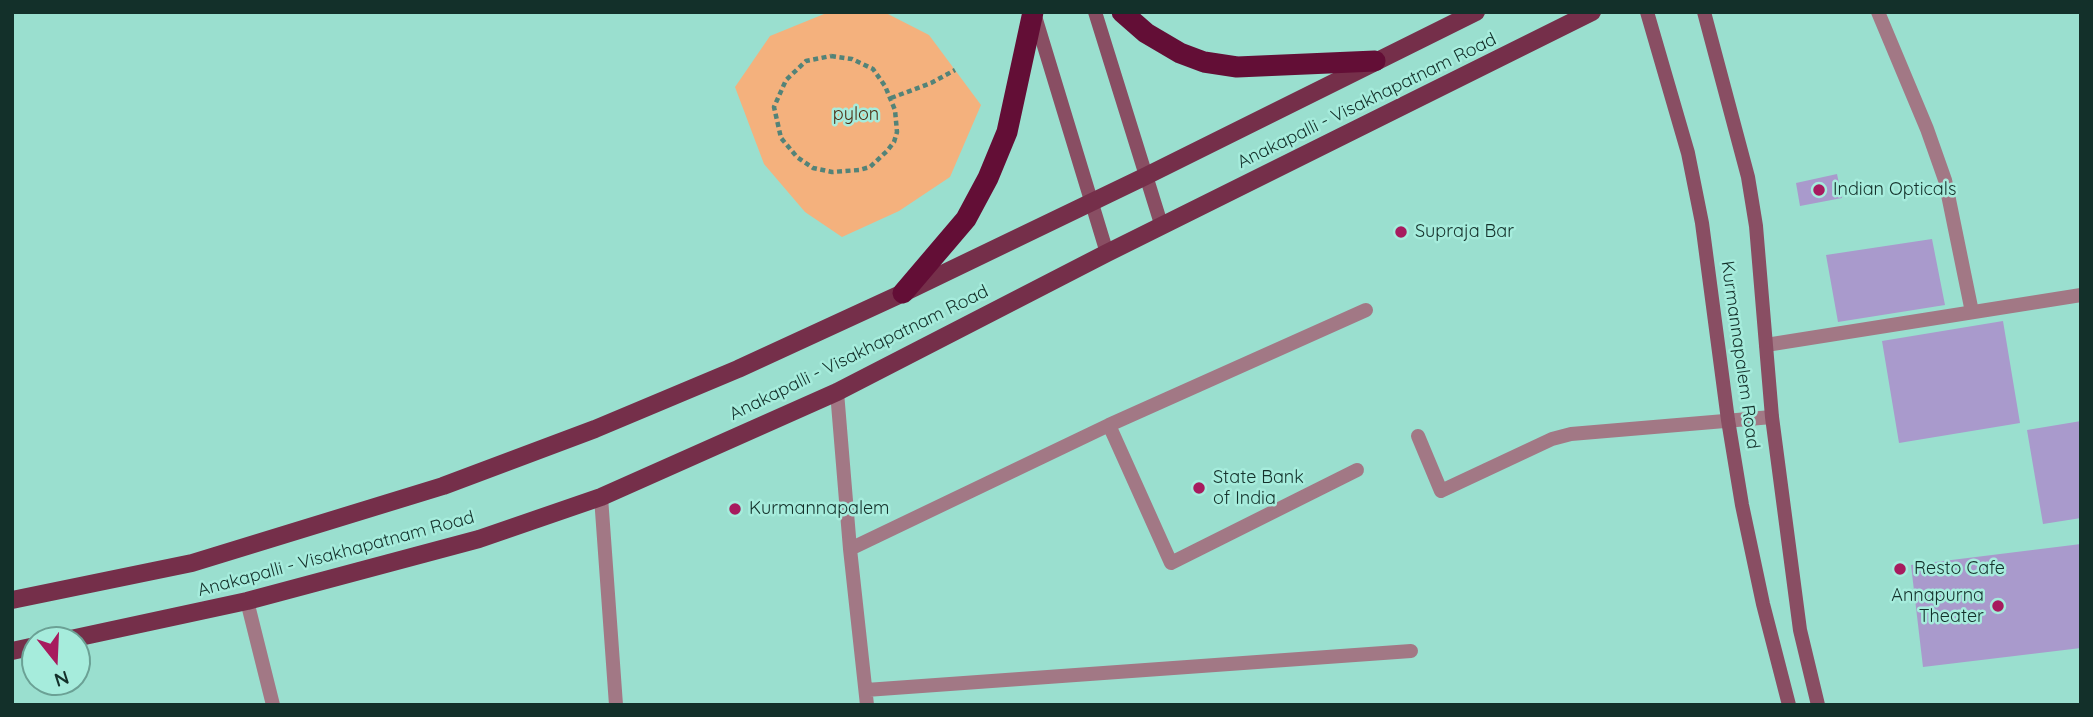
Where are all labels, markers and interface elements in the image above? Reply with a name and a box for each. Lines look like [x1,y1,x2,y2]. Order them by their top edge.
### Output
street label: Anakapalli - Visakhapatnam Road [1234,29,1500,173]
park label: pylon [833,104,879,126]
place label: Indian Opticals [1833,179,1956,201]
marker: Indian Opticals [1811,182,1827,198]
place label: Supraja Bar [1415,221,1514,243]
marker: Supraja Bar [1393,224,1409,240]
street label: Kurmannapalem Road [1716,259,1764,451]
street label: Anakapalli - Visakhapatnam Road [726,281,992,425]
place label: State Bank of India [1213,467,1304,510]
marker: State Bank of India [1191,480,1207,496]
place label: Kurmannapalem [749,498,890,520]
marker: Kurmannapalem [727,501,743,517]
street label: Anakapalli - Visakhapatnam Road [195,507,477,601]
place label: Resto Cafe [1914,558,2005,580]
marker: Resto Cafe [1892,561,1908,577]
place label: Annapurna Theater [1891,585,1984,628]
marker: Annapurna Theater [1990,598,2006,614]
north arrow [21,626,91,696]
text: N [52,665,72,693]

